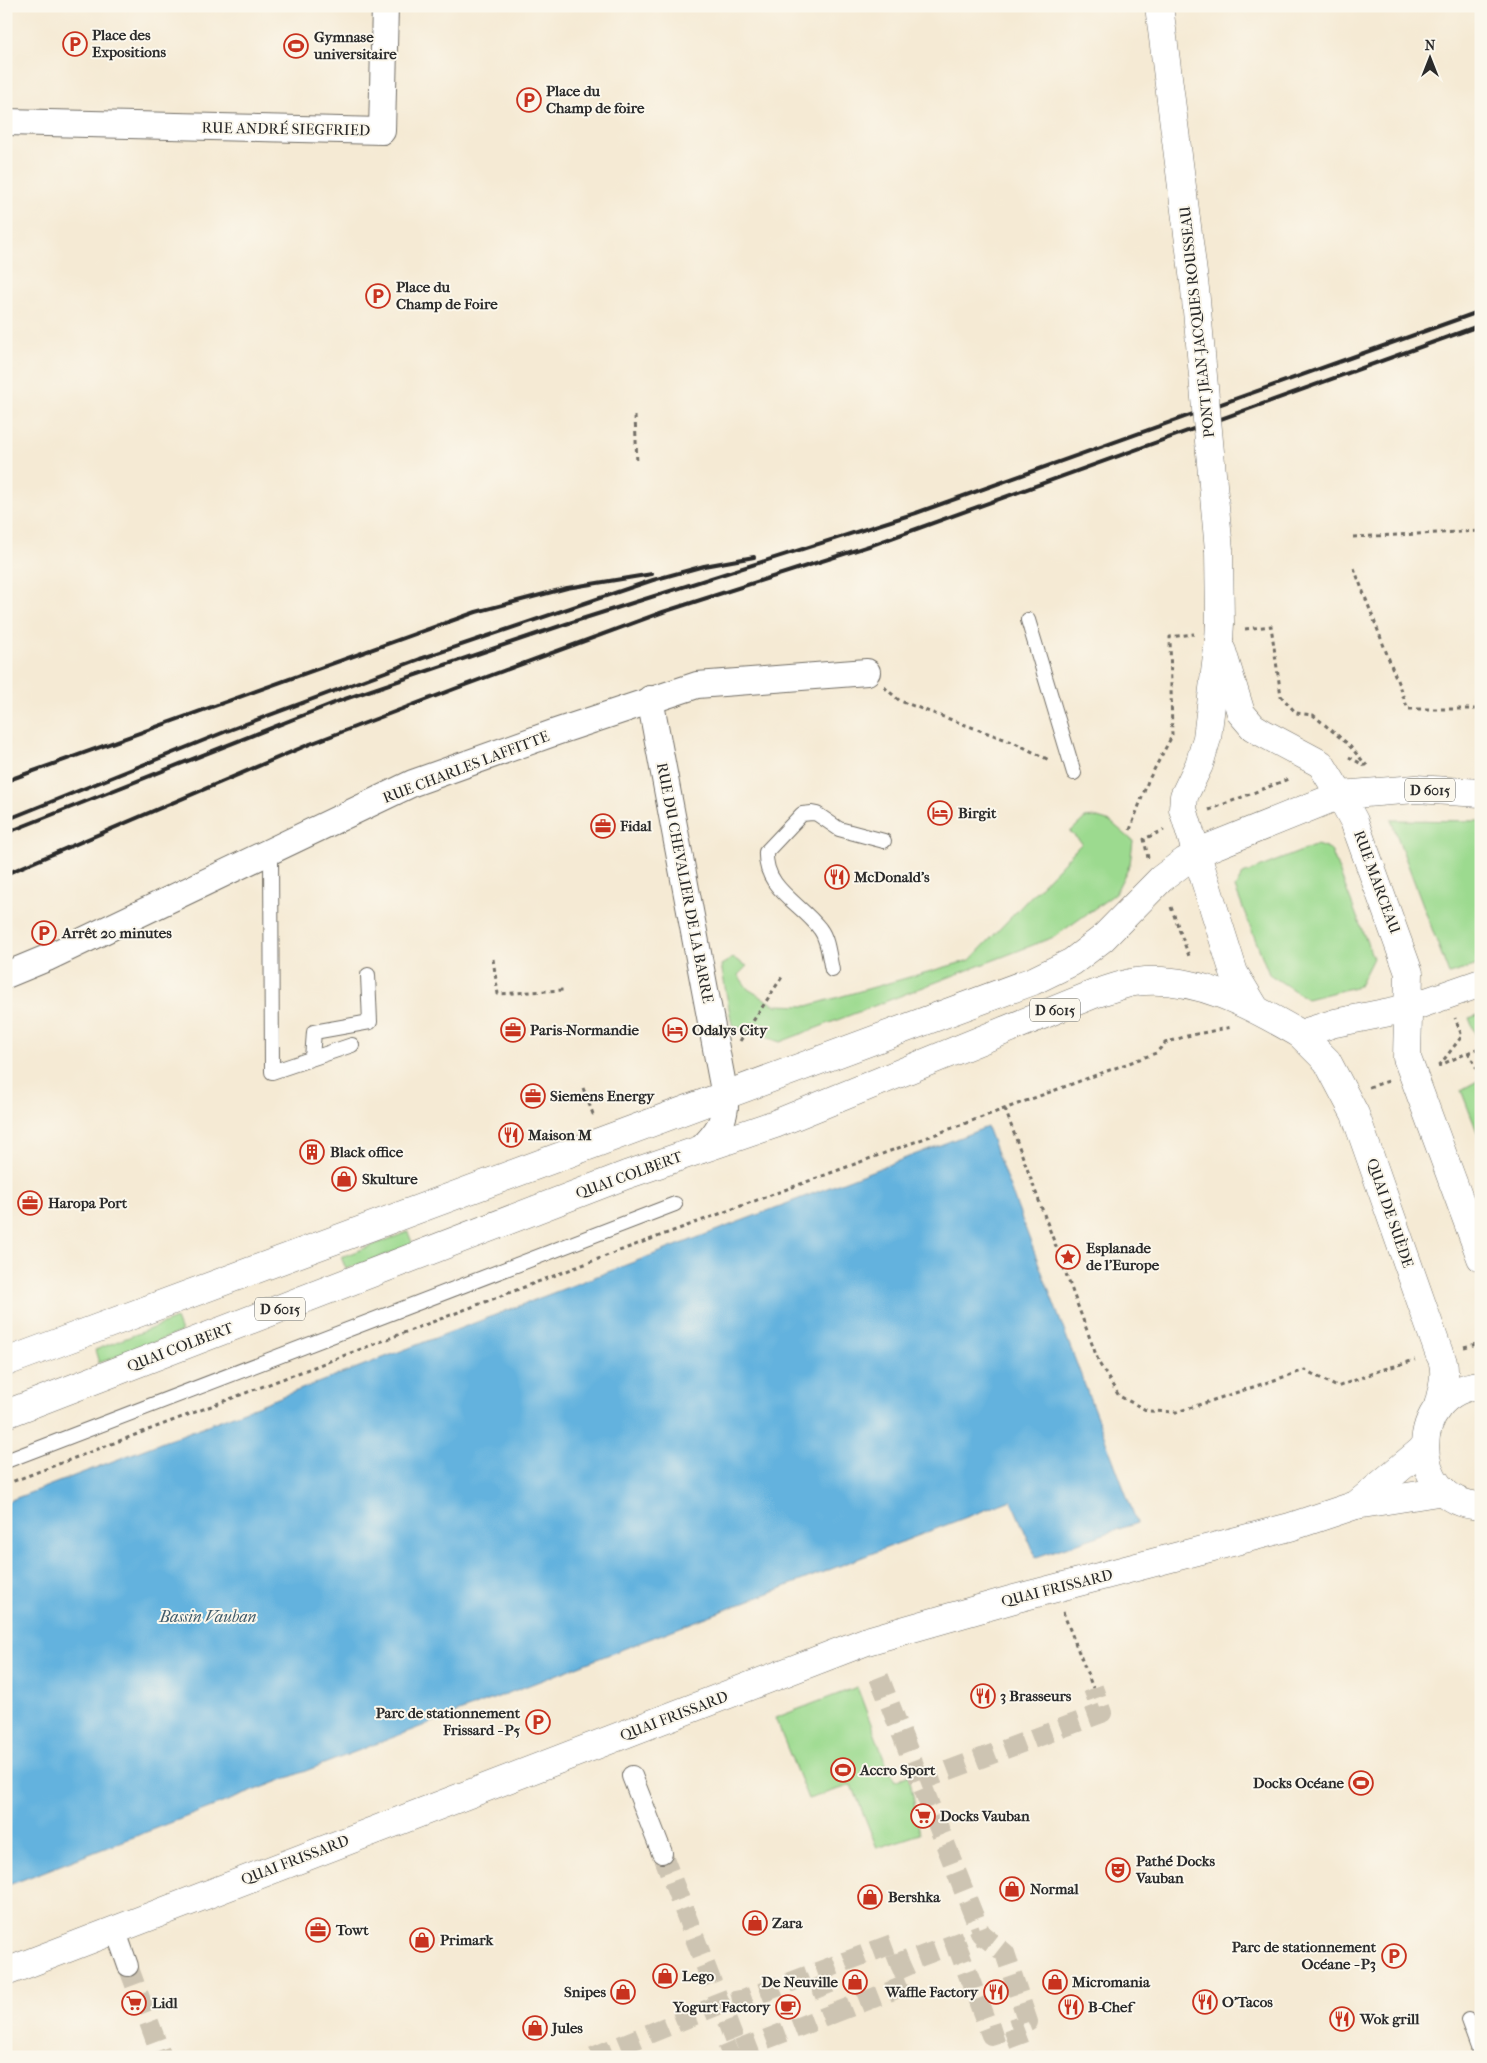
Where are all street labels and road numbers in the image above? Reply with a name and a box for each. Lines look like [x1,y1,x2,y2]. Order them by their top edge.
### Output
street label: RUE ANDRÉ SIEGFRIED [201,119,371,139]
street label: PONT JEAN-JACQUES ROUSSEAU [1176,205,1218,439]
street label: RUE CHARLES LAFFITTE [380,727,552,807]
street label: RUE DU CHEVALIER DE LA BARRE [653,761,717,1005]
road number: D 6015 [1405,778,1455,802]
street label: RUE MARCEAU [1350,828,1404,936]
road number: D 6015 [1030,998,1080,1022]
street label: QUAI COLBERT [573,1147,686,1203]
street label: QUAI DE SUÈDE [1363,1156,1417,1270]
road number: D 6015 [255,1298,305,1320]
street label: QUAI COLBERT [124,1318,236,1375]
street label: QUAI FRISSARD [999,1565,1115,1611]
street label: QUAI FRISSARD [617,1687,731,1745]
street label: QUAI FRISSARD [238,1831,352,1889]

